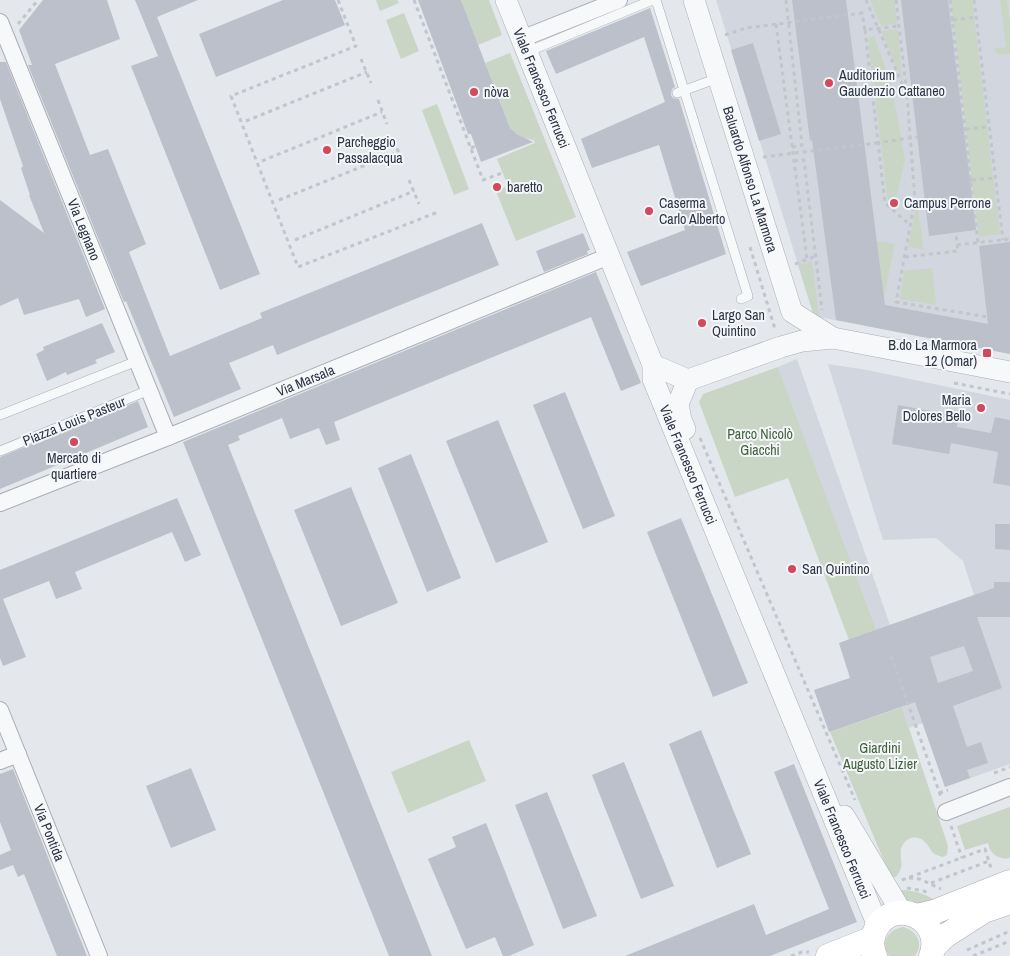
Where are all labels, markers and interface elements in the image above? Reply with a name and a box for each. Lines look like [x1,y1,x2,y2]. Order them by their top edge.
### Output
street label: Viale Francesco Ferrucci [509,26,574,151]
place label: Auditorium Gaudenzio Cattaneo [838,66,945,100]
marker: Auditorium Gaudenzio Cattaneo [823,77,835,89]
place label: nòva [484,83,510,101]
marker: nòva [468,86,480,98]
street label: Baluardo Alfonso La Marmora [719,104,782,255]
place label: Parcheggio Passalacqua [337,133,403,167]
marker: Parcheggio Passalacqua [321,144,333,156]
place label: baretto [507,178,543,196]
marker: baretto [491,181,503,193]
place label: Caserma Carlo Alberto [659,194,725,228]
place label: Campus Perrone [904,194,991,212]
street label: Via Legnano [64,196,105,263]
marker: Campus Perrone [888,197,900,209]
marker: Caserma Carlo Alberto [643,205,655,217]
place label: Largo San Quintino [712,306,765,340]
marker: Largo San Quintino [696,317,708,329]
place label: B.do La Marmora 12 (Omar) [888,336,978,370]
marker: B.do La Marmora 12 (Omar) [981,347,993,359]
street label: Via Marsala [274,360,338,401]
place label: Maria Dolores Bello [903,391,972,425]
street label: Piazza Louis Pasteur [20,392,128,450]
street label: Viale Francesco Ferrucci [656,402,721,527]
marker: Maria Dolores Bello [975,402,987,414]
park label: Parco Nicolò Giacchi [727,425,793,459]
marker: Mercato di quartiere [68,436,80,448]
place label: Mercato di quartiere [47,449,101,483]
place label: San Quintino [802,560,870,578]
marker: San Quintino [786,563,798,575]
park label: Giardini Augusto Lizier [842,739,917,773]
street label: Viale Francesco Ferrucci [810,777,875,902]
street label: Via Pontida [30,801,69,864]

